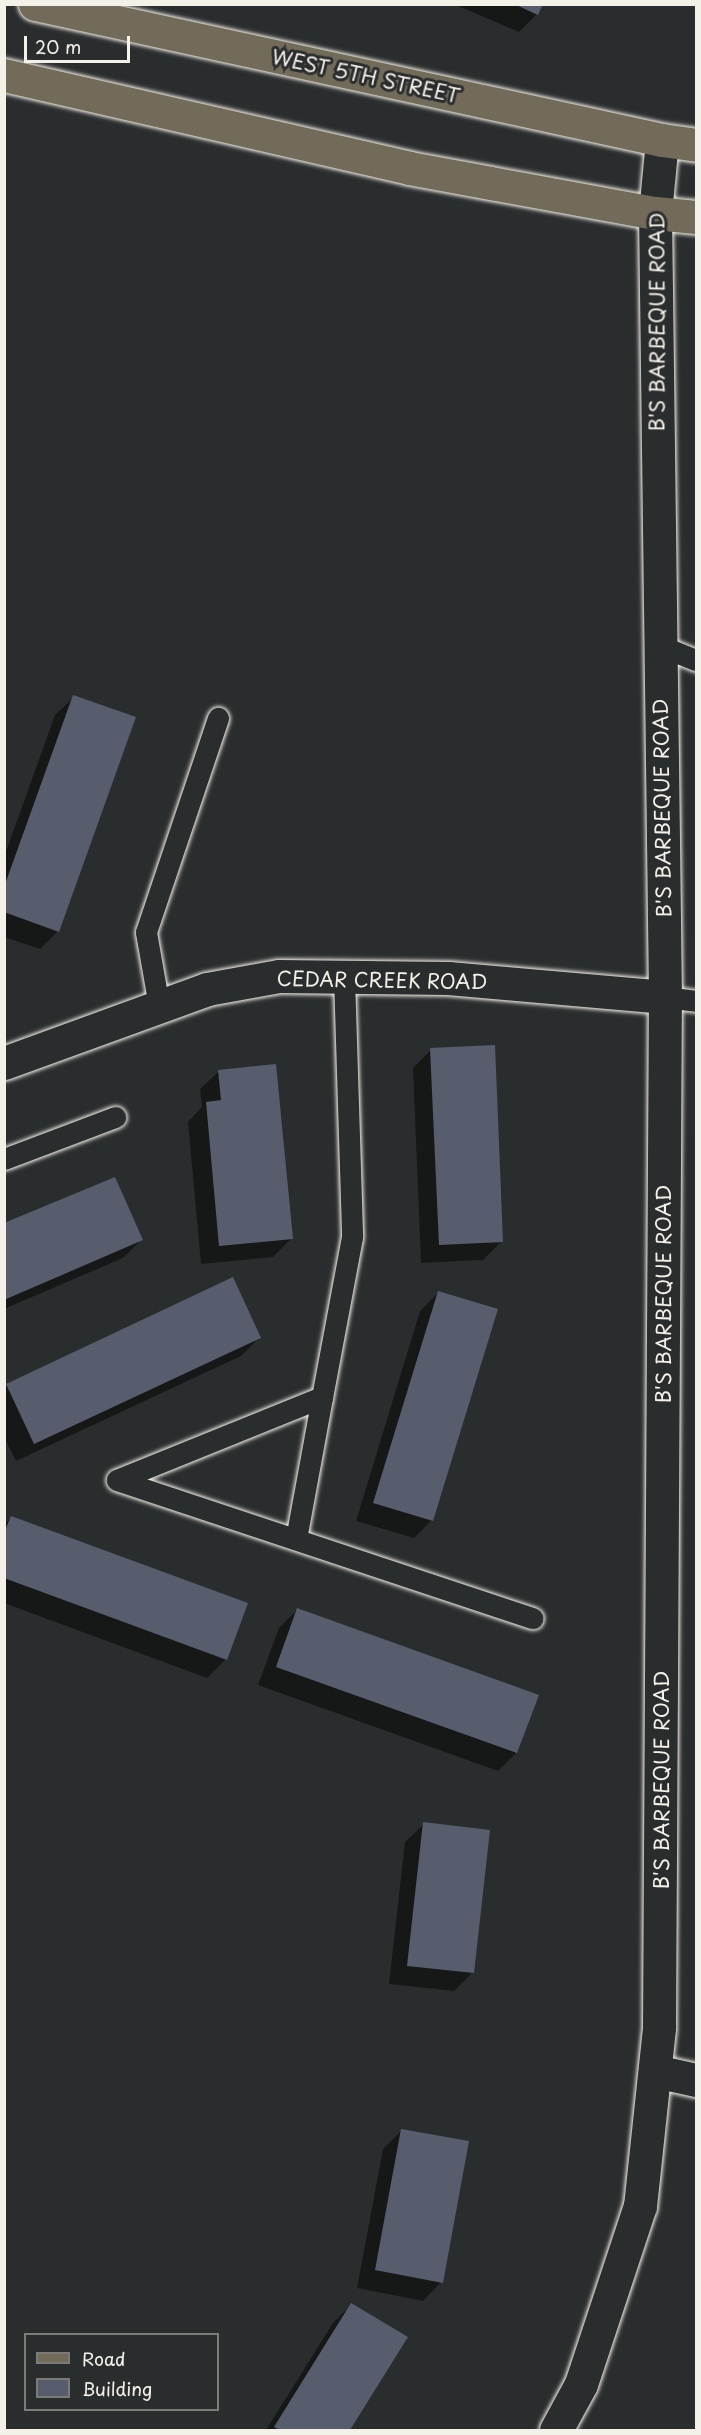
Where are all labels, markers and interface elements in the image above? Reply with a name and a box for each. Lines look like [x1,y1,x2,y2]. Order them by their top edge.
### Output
scale bar [27,24,134,62]
text: 20 m [35,33,81,60]
street label: WEST 5TH STREET [269,44,463,108]
street label: B'S BARBEQUE ROAD [645,213,669,431]
street label: B'S BARBEQUE ROAD [648,699,676,917]
street label: CEDAR CREEK ROAD [275,966,489,994]
street label: B'S BARBEQUE ROAD [651,1185,675,1403]
street label: B'S BARBEQUE ROAD [649,1671,673,1889]
legend [24,2333,219,2411]
text: Road [82,2345,126,2372]
text: Building [82,2375,152,2402]

